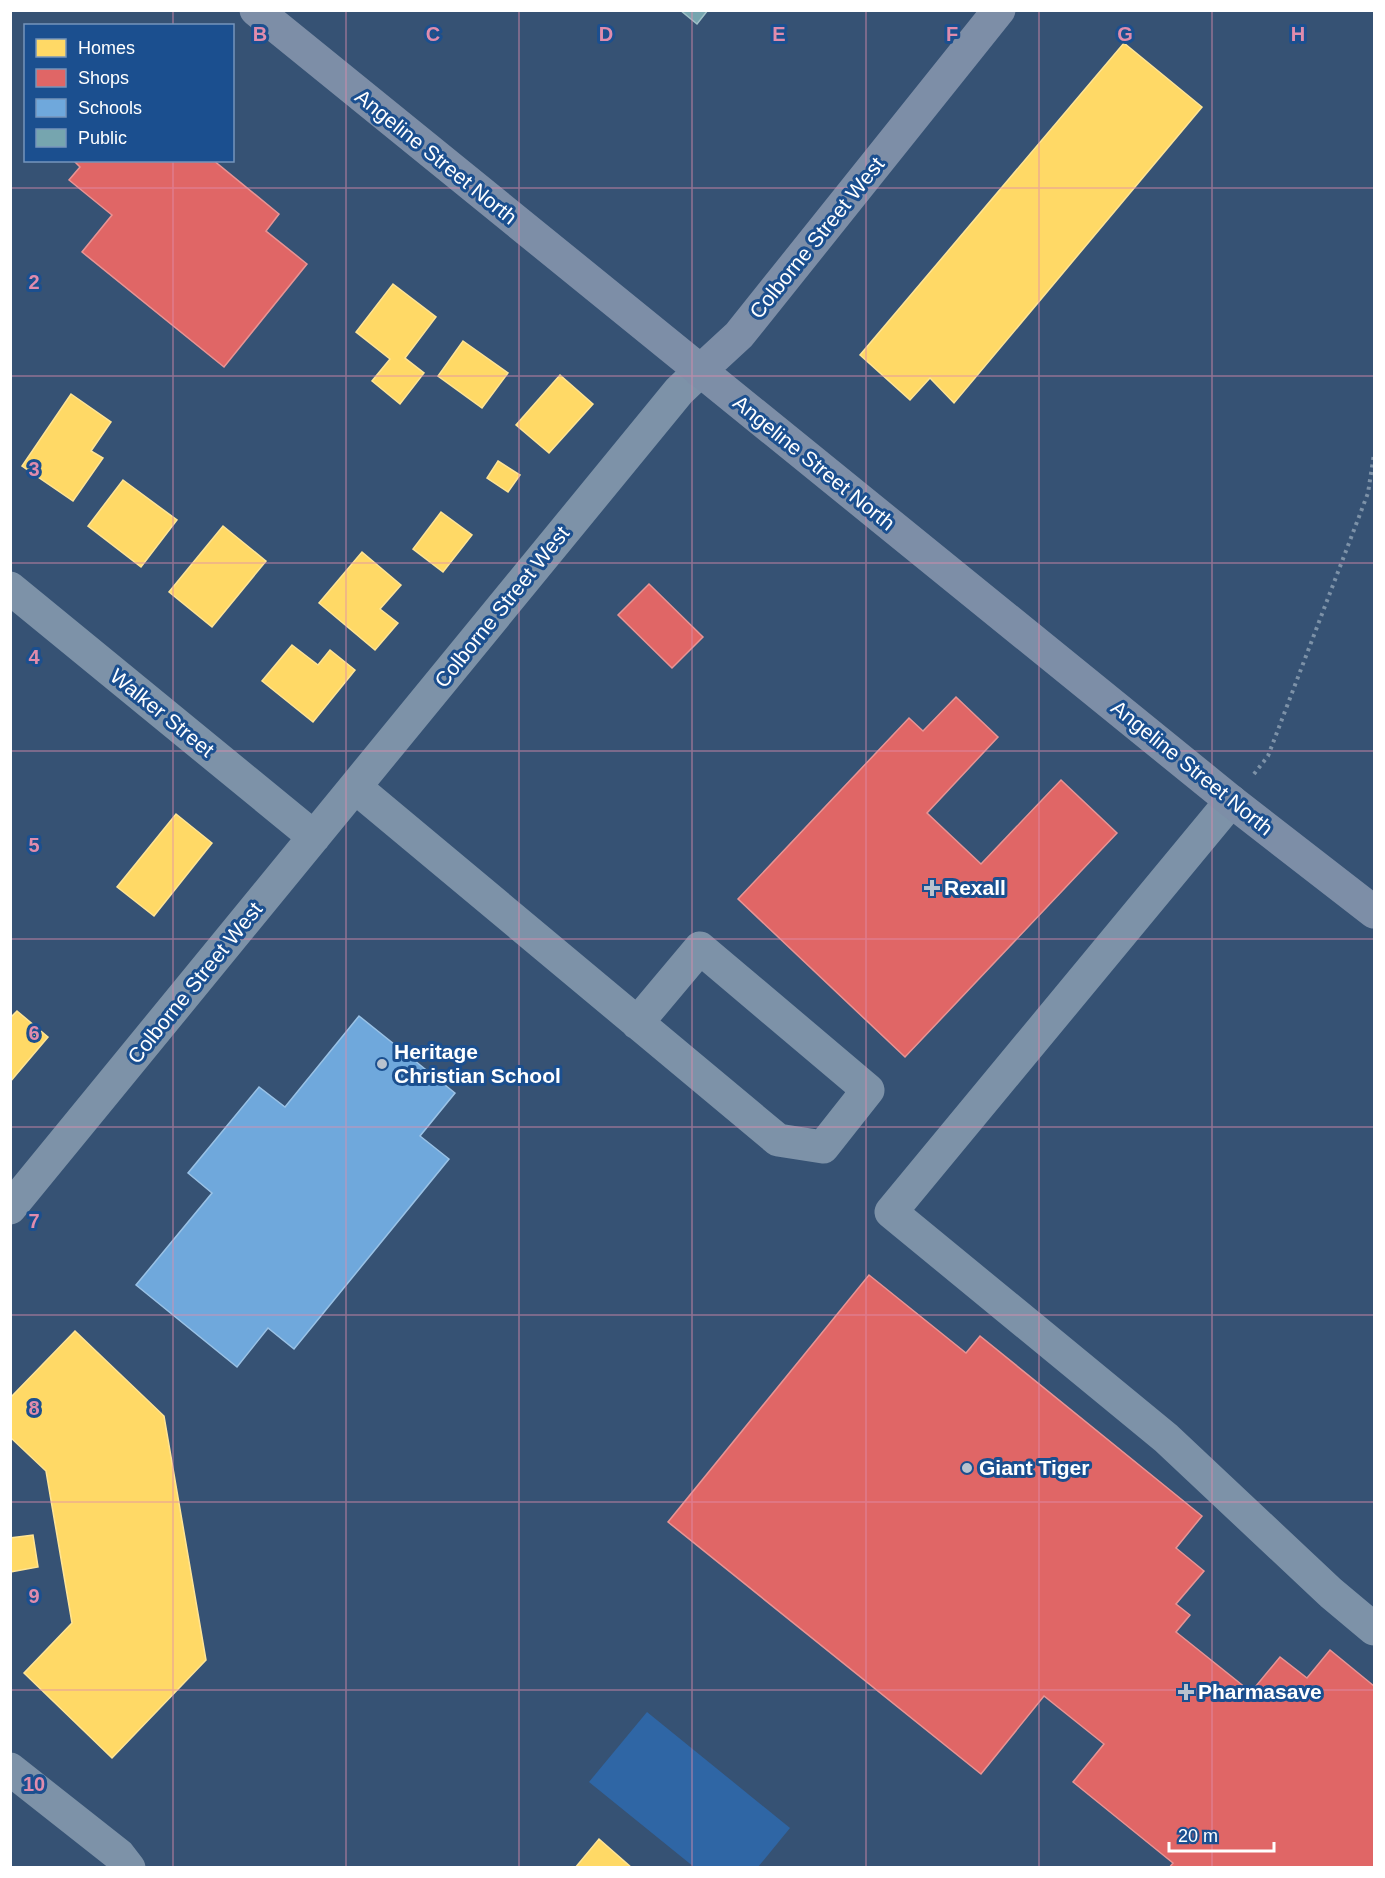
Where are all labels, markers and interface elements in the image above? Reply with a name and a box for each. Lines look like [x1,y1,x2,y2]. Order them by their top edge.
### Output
text: B [253,23,267,45]
text: C [426,23,440,45]
text: D [599,23,613,45]
text: E [772,23,786,45]
text: F [946,23,958,45]
text: G [1117,23,1133,45]
text: H [1291,23,1305,45]
legend [24,24,234,162]
text: Homes [78,38,135,58]
text: Shops [78,68,129,88]
street label: Angeline Street North [351,84,522,229]
text: Schools [78,98,142,118]
text: Public [78,128,127,148]
street label: Colborne Street West [745,152,889,323]
text: 2 [28,271,40,293]
street label: Angeline Street North [729,390,900,535]
text: 3 [28,458,40,480]
street label: Colborne Street West [430,521,574,692]
text: 4 [28,646,40,668]
street label: Walker Street [106,664,219,761]
street label: Angeline Street North [1107,695,1278,840]
text: 5 [28,834,40,856]
place label: Rexall [944,876,1006,899]
marker: Rexall [925,881,939,895]
street label: Colborne Street West [123,897,267,1068]
text: 6 [28,1022,40,1044]
place label: Heritage Christian School [394,1040,561,1087]
marker: Heritage Christian School [375,1057,389,1071]
text: 7 [28,1210,40,1232]
text: 8 [28,1397,40,1419]
place label: Giant Tiger [979,1456,1089,1479]
marker: Giant Tiger [960,1461,974,1475]
text: 9 [28,1585,40,1607]
place label: Pharmasave [1198,1680,1322,1703]
marker: Pharmasave [1179,1685,1193,1699]
text: 10 [23,1773,45,1795]
scale bar [1169,1815,1274,1853]
text: 20 m [1178,1826,1218,1846]

